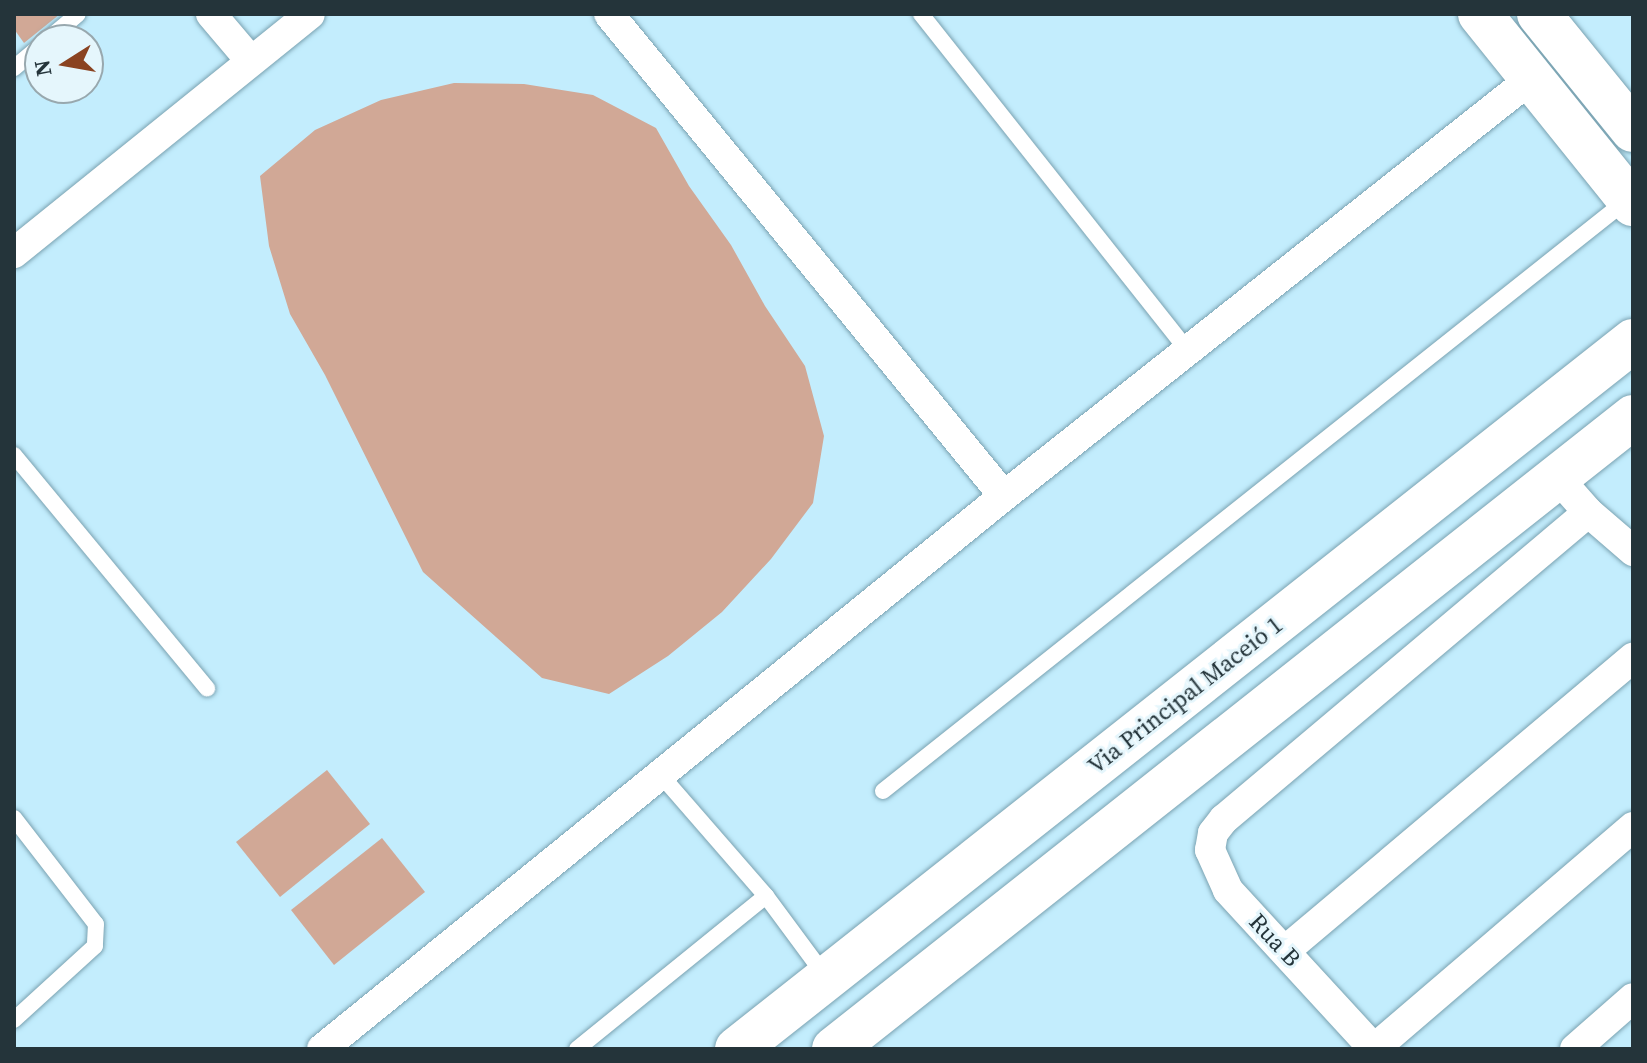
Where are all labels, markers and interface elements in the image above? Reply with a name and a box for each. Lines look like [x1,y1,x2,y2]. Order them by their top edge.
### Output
north arrow [24,24,104,104]
text: N [26,57,59,79]
street label: Via Principal Maceió 1 [1082,610,1288,780]
street label: Rua B [1243,907,1307,973]

